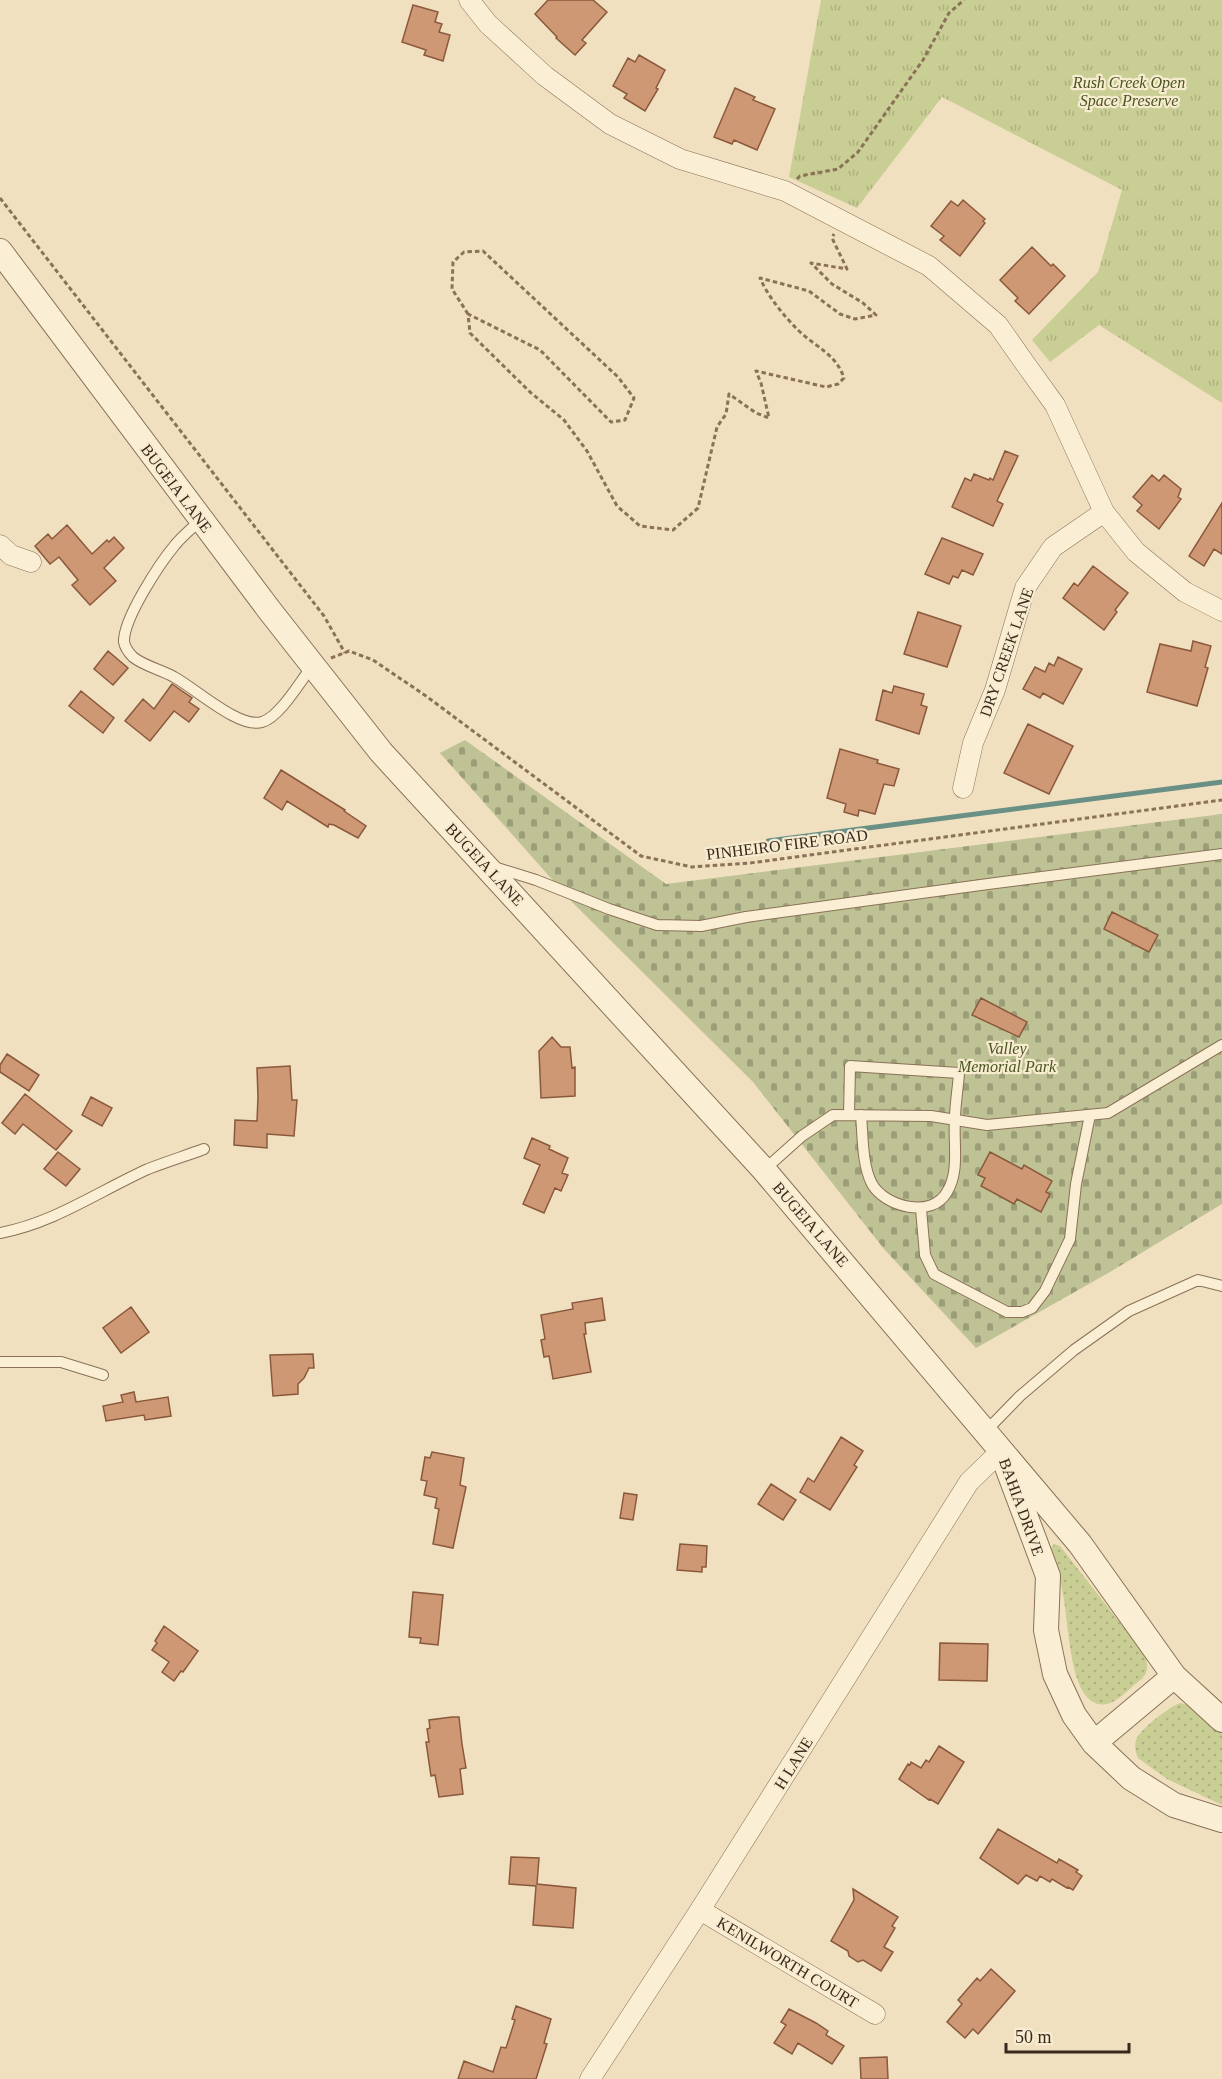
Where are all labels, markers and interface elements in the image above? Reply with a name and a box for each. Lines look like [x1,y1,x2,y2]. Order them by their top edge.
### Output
park label: Rush Creek Open Space Preserve [1072,74,1185,110]
street label: BUGEIA LANE [138,441,215,536]
street label: DRY CREEK LANE [976,585,1037,719]
street label: BUGEIA LANE [442,820,527,909]
street label: PINHEIRO FIRE ROAD [705,826,869,863]
park label: Valley Memorial Park [957,1040,1057,1075]
street label: BUGEIA LANE [769,1179,852,1270]
street label: BAHIA DRIVE [996,1456,1047,1558]
street label: H LANE [771,1734,816,1792]
street label: KENILWORTH COURT [714,1913,862,2011]
scale bar [1006,2016,1129,2054]
text: 50 m [1015,2027,1052,2047]

